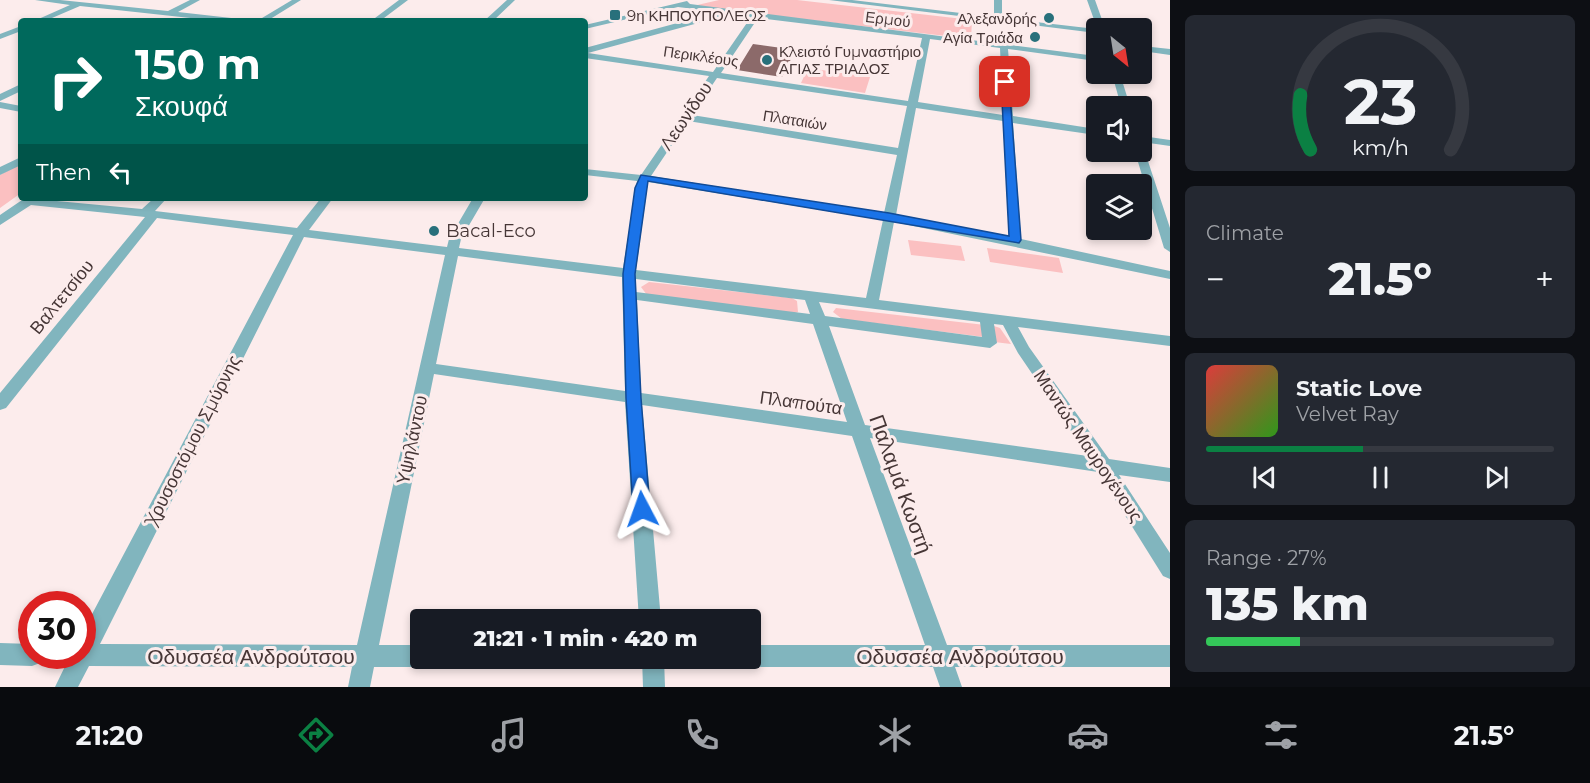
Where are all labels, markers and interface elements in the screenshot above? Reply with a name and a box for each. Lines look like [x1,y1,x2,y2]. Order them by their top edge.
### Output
place label: 9η ΚΗΠΟΥΠΟΛΕΩΣ [627,6,766,25]
street label: Ερμού [864,7,912,31]
marker: 9η ΚΗΠΟΥΠΟΛΕΩΣ [608,8,622,22]
place label: Αλεξανδρής [957,9,1037,28]
marker: Αλεξανδρής [1042,11,1056,25]
north arrow [1086,18,1152,84]
map controls [1086,18,1152,240]
place label: Αγία Τριάδα [943,28,1023,47]
marker: Αγία Τριάδα [1028,30,1042,44]
text: 150 m [135,38,261,90]
street label: Περικλέους [662,41,740,71]
icon: right [36,42,114,120]
place label: Κλειστό Γυμναστήριο ΑΓΙΑΣ ΤΡΙΑΔΟΣ [779,42,921,78]
marker: Κλειστό Γυμναστήριο ΑΓΙΑΣ ΤΡΙΑΔΟΣ [760,53,774,67]
pin [979,56,1030,107]
text: 23 [1343,64,1417,140]
icon: arrive [988,65,1021,98]
street label: Λεωνίδου [655,78,717,154]
text: Σκουφά [135,90,228,123]
button: sound [1086,96,1152,162]
street label: Πλαταιών [762,106,828,134]
text: km/h [1351,134,1409,160]
icon: left [104,156,137,189]
text: Then [36,159,92,186]
button: layers [1086,174,1152,240]
place label: Bacal-Eco [446,220,536,242]
text: Climate [1206,221,1284,245]
marker: Bacal-Eco [427,224,441,238]
text: 21.5° [1328,251,1432,306]
street label: Βαλτετσίου [25,255,99,339]
text: − [1206,259,1225,299]
text: + [1535,259,1554,299]
street label: Χρυσοστόμου Σμύρνης [139,351,245,531]
street label: Μαντώς Μαυρογένους [1029,366,1147,527]
text: Static Love [1296,375,1422,402]
street label: Πλαπούτα [758,386,844,420]
street label: Υψηλάντου [392,393,432,487]
text: Velvet Ray [1296,402,1399,426]
street label: Παλαμά Κωστή [864,411,938,557]
icon: previous [1248,461,1281,494]
icon: pause [1364,461,1397,494]
icon: next [1480,461,1513,494]
position arrow [610,477,674,541]
text: Range · 27% [1206,546,1327,570]
text: 135 km [1206,576,1369,631]
speed limit sign: 30 [18,591,96,669]
text: 21:21 · 1 min · 420 m [474,625,697,652]
street label: Οδυσσέα Ανδρούτσου [147,644,355,669]
street label: Οδυσσέα Ανδρούτσου [856,644,1064,669]
icon: directions [295,714,337,756]
icon: music [488,714,530,756]
icon: phone [681,714,723,756]
icon: climate [874,714,916,756]
icon: car [1067,714,1109,756]
icon: filters [1260,714,1302,756]
text: 21:20 [76,719,143,752]
text: 21.5° [1454,719,1514,752]

